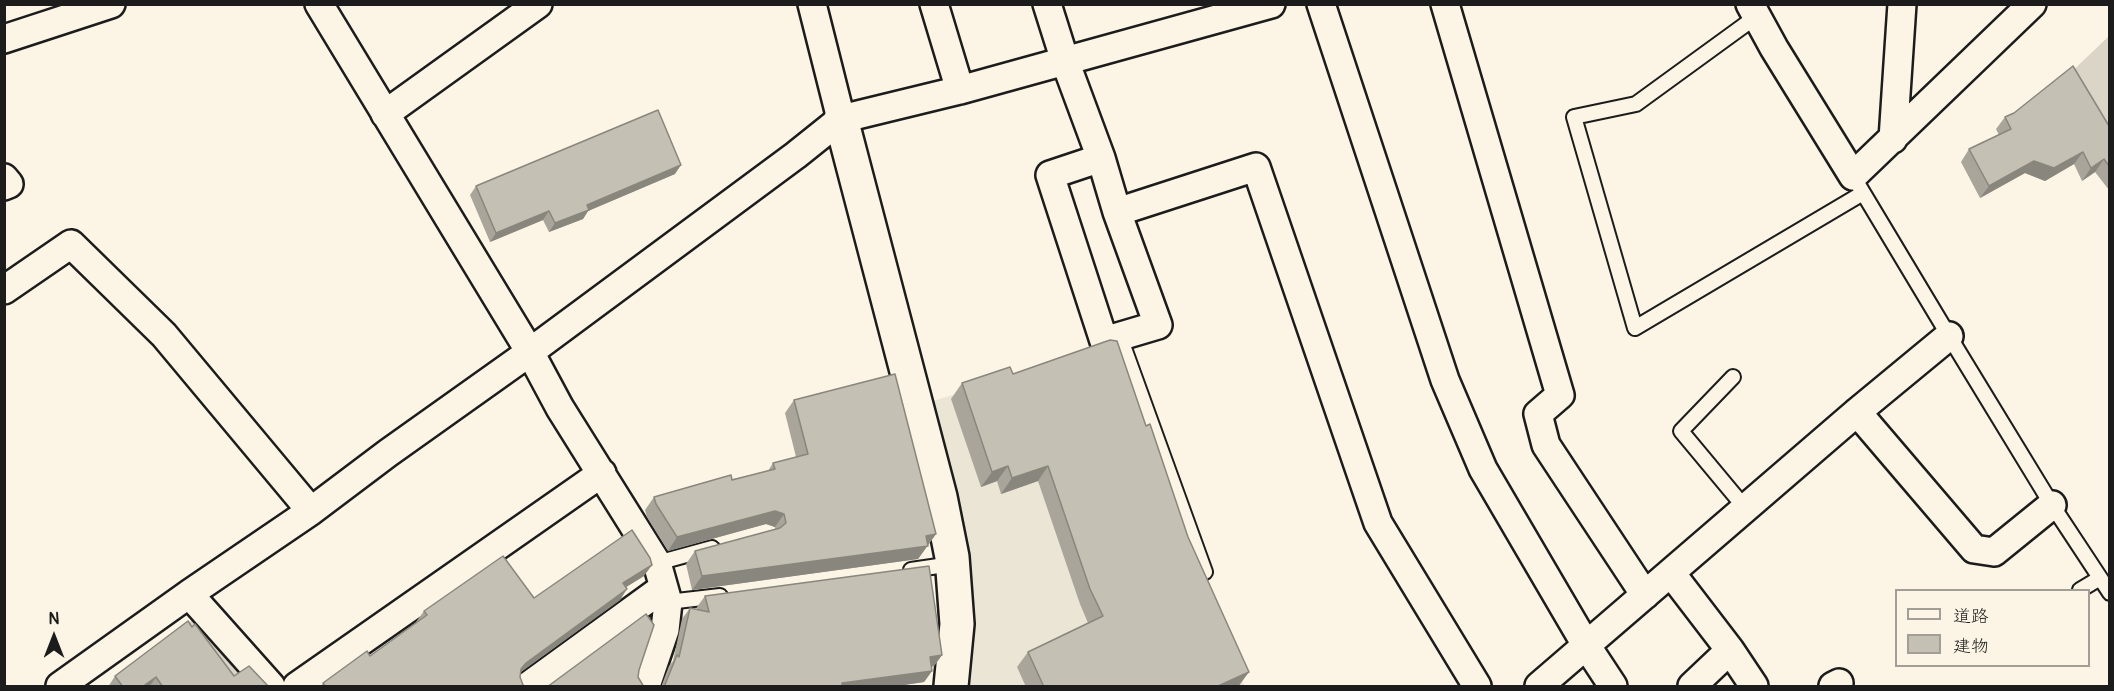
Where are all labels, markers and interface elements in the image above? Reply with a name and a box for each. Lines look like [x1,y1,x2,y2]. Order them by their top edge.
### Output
legend [1895,589,2090,667]
text: 道路 [1953,605,1989,628]
north arrow [24,607,84,667]
text: N [49,609,59,629]
text: 建物 [1953,635,1989,658]

